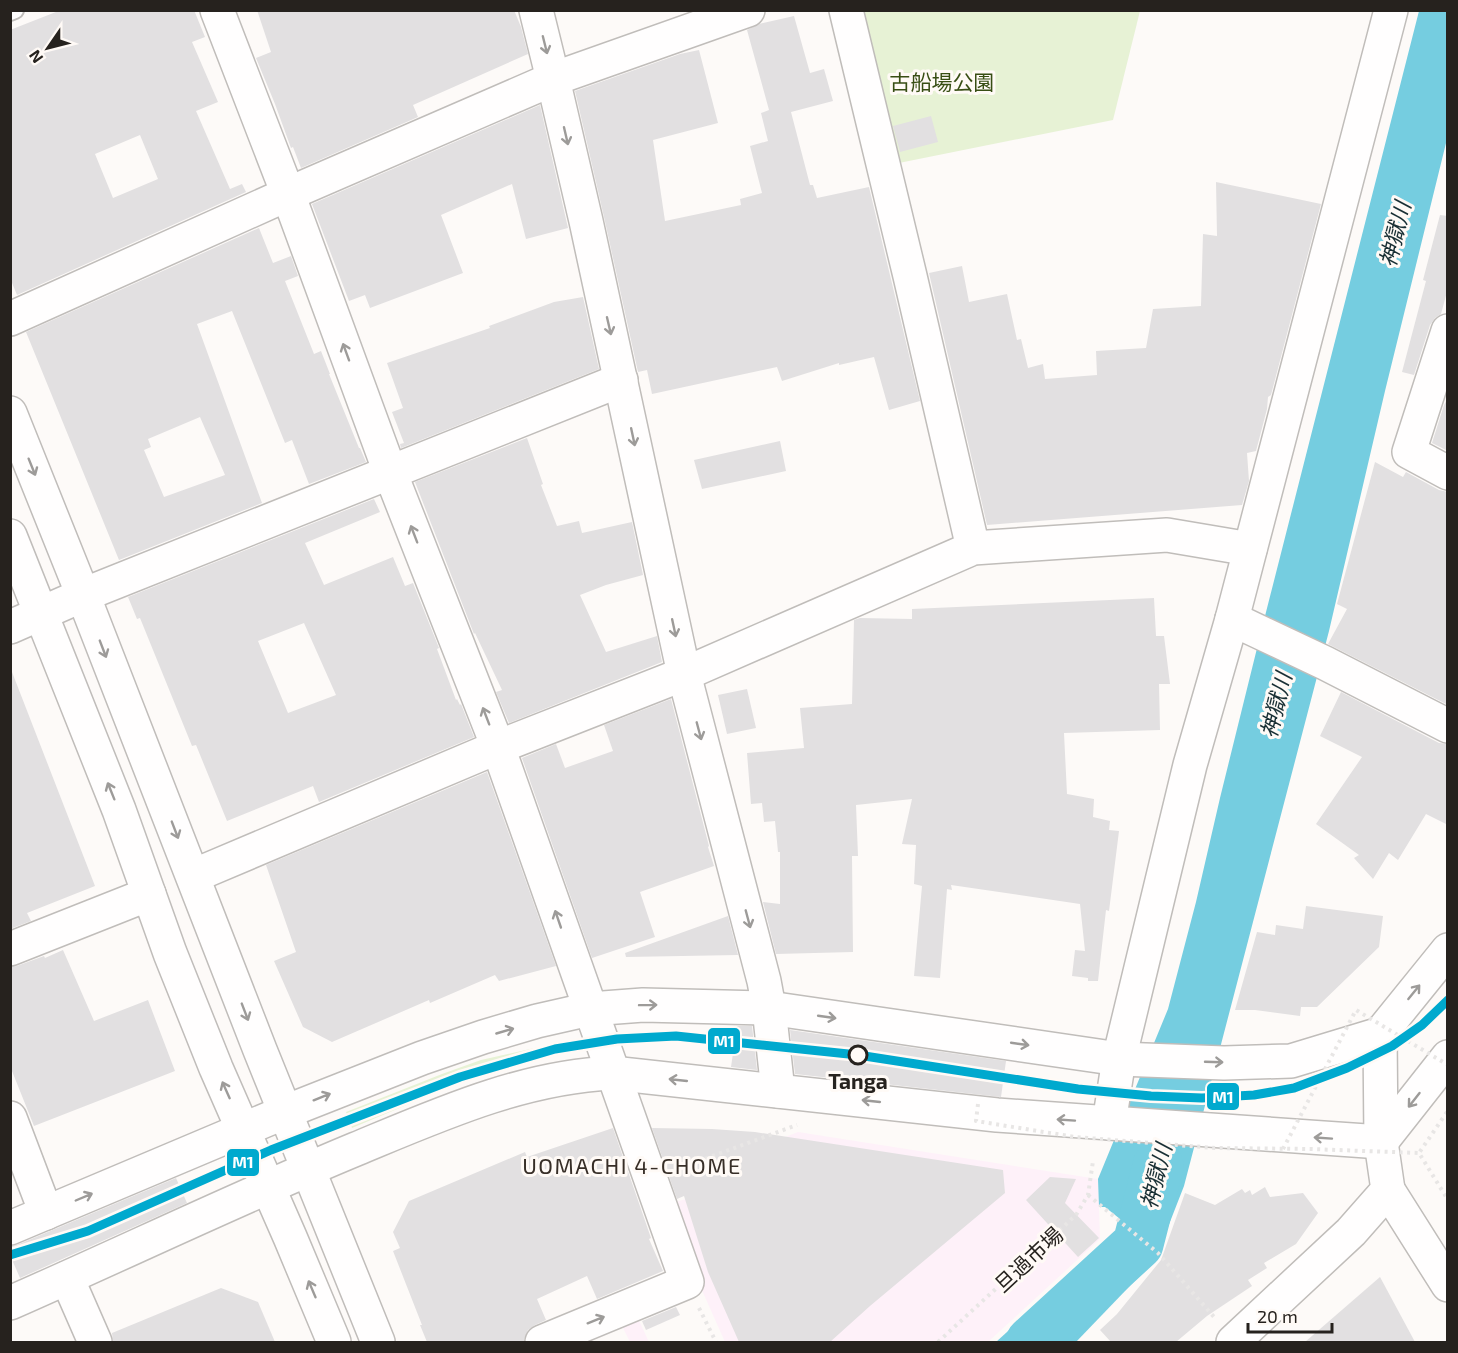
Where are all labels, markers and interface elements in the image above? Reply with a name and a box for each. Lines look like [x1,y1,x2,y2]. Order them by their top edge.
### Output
north arrow [18,18,78,78]
one-way arrow [539,35,551,54]
text: N [24,47,46,67]
park label: 古船場公園 [890,69,995,94]
one-way arrow [561,126,573,145]
water label: 神獄川 [1373,197,1415,269]
one-way arrow [604,316,615,335]
one-way arrow [339,343,350,362]
one-way arrow [628,427,639,446]
one-way arrow [27,458,38,476]
one-way arrow [408,526,419,544]
one-way arrow [669,617,680,637]
one-way arrow [99,639,110,658]
water label: 神獄川 [1254,668,1296,740]
one-way arrow [479,707,490,726]
one-way arrow [693,721,705,740]
one-way arrow [105,782,116,800]
one-way arrow [170,821,181,839]
one-way arrow [742,909,754,928]
one-way arrow [552,910,563,929]
one-way arrow [1407,985,1421,1000]
one-way arrow [638,1000,658,1011]
one-way arrow [241,1002,252,1021]
one-way arrow [816,1011,836,1022]
one-way arrow [495,1024,514,1036]
line badge: M1 [707,1027,741,1055]
text: M1 [713,1031,735,1050]
one-way arrow [1009,1039,1029,1050]
marker: Tanga [848,1045,868,1065]
one-way arrow [1203,1057,1223,1068]
place label: Tanga [828,1068,888,1093]
one-way arrow [668,1074,688,1085]
one-way arrow [219,1082,231,1100]
line badge: M1 [1206,1082,1240,1111]
text: M1 [1212,1087,1234,1106]
one-way arrow [312,1091,330,1102]
one-way arrow [1408,1091,1421,1107]
one-way arrow [862,1095,882,1106]
one-way arrow [1056,1115,1076,1126]
one-way arrow [1313,1132,1333,1143]
water label: 神獄川 [1134,1139,1176,1211]
line badge: M1 [226,1148,260,1177]
text: M1 [232,1152,254,1171]
district label: UOMACHI 4-CHOME [522,1152,742,1178]
one-way arrow [74,1191,92,1202]
street label: 旦過市場 [989,1221,1067,1297]
one-way arrow [306,1280,317,1298]
scale bar [1248,1296,1332,1334]
text: 20 m [1257,1305,1298,1327]
one-way arrow [587,1314,605,1325]

